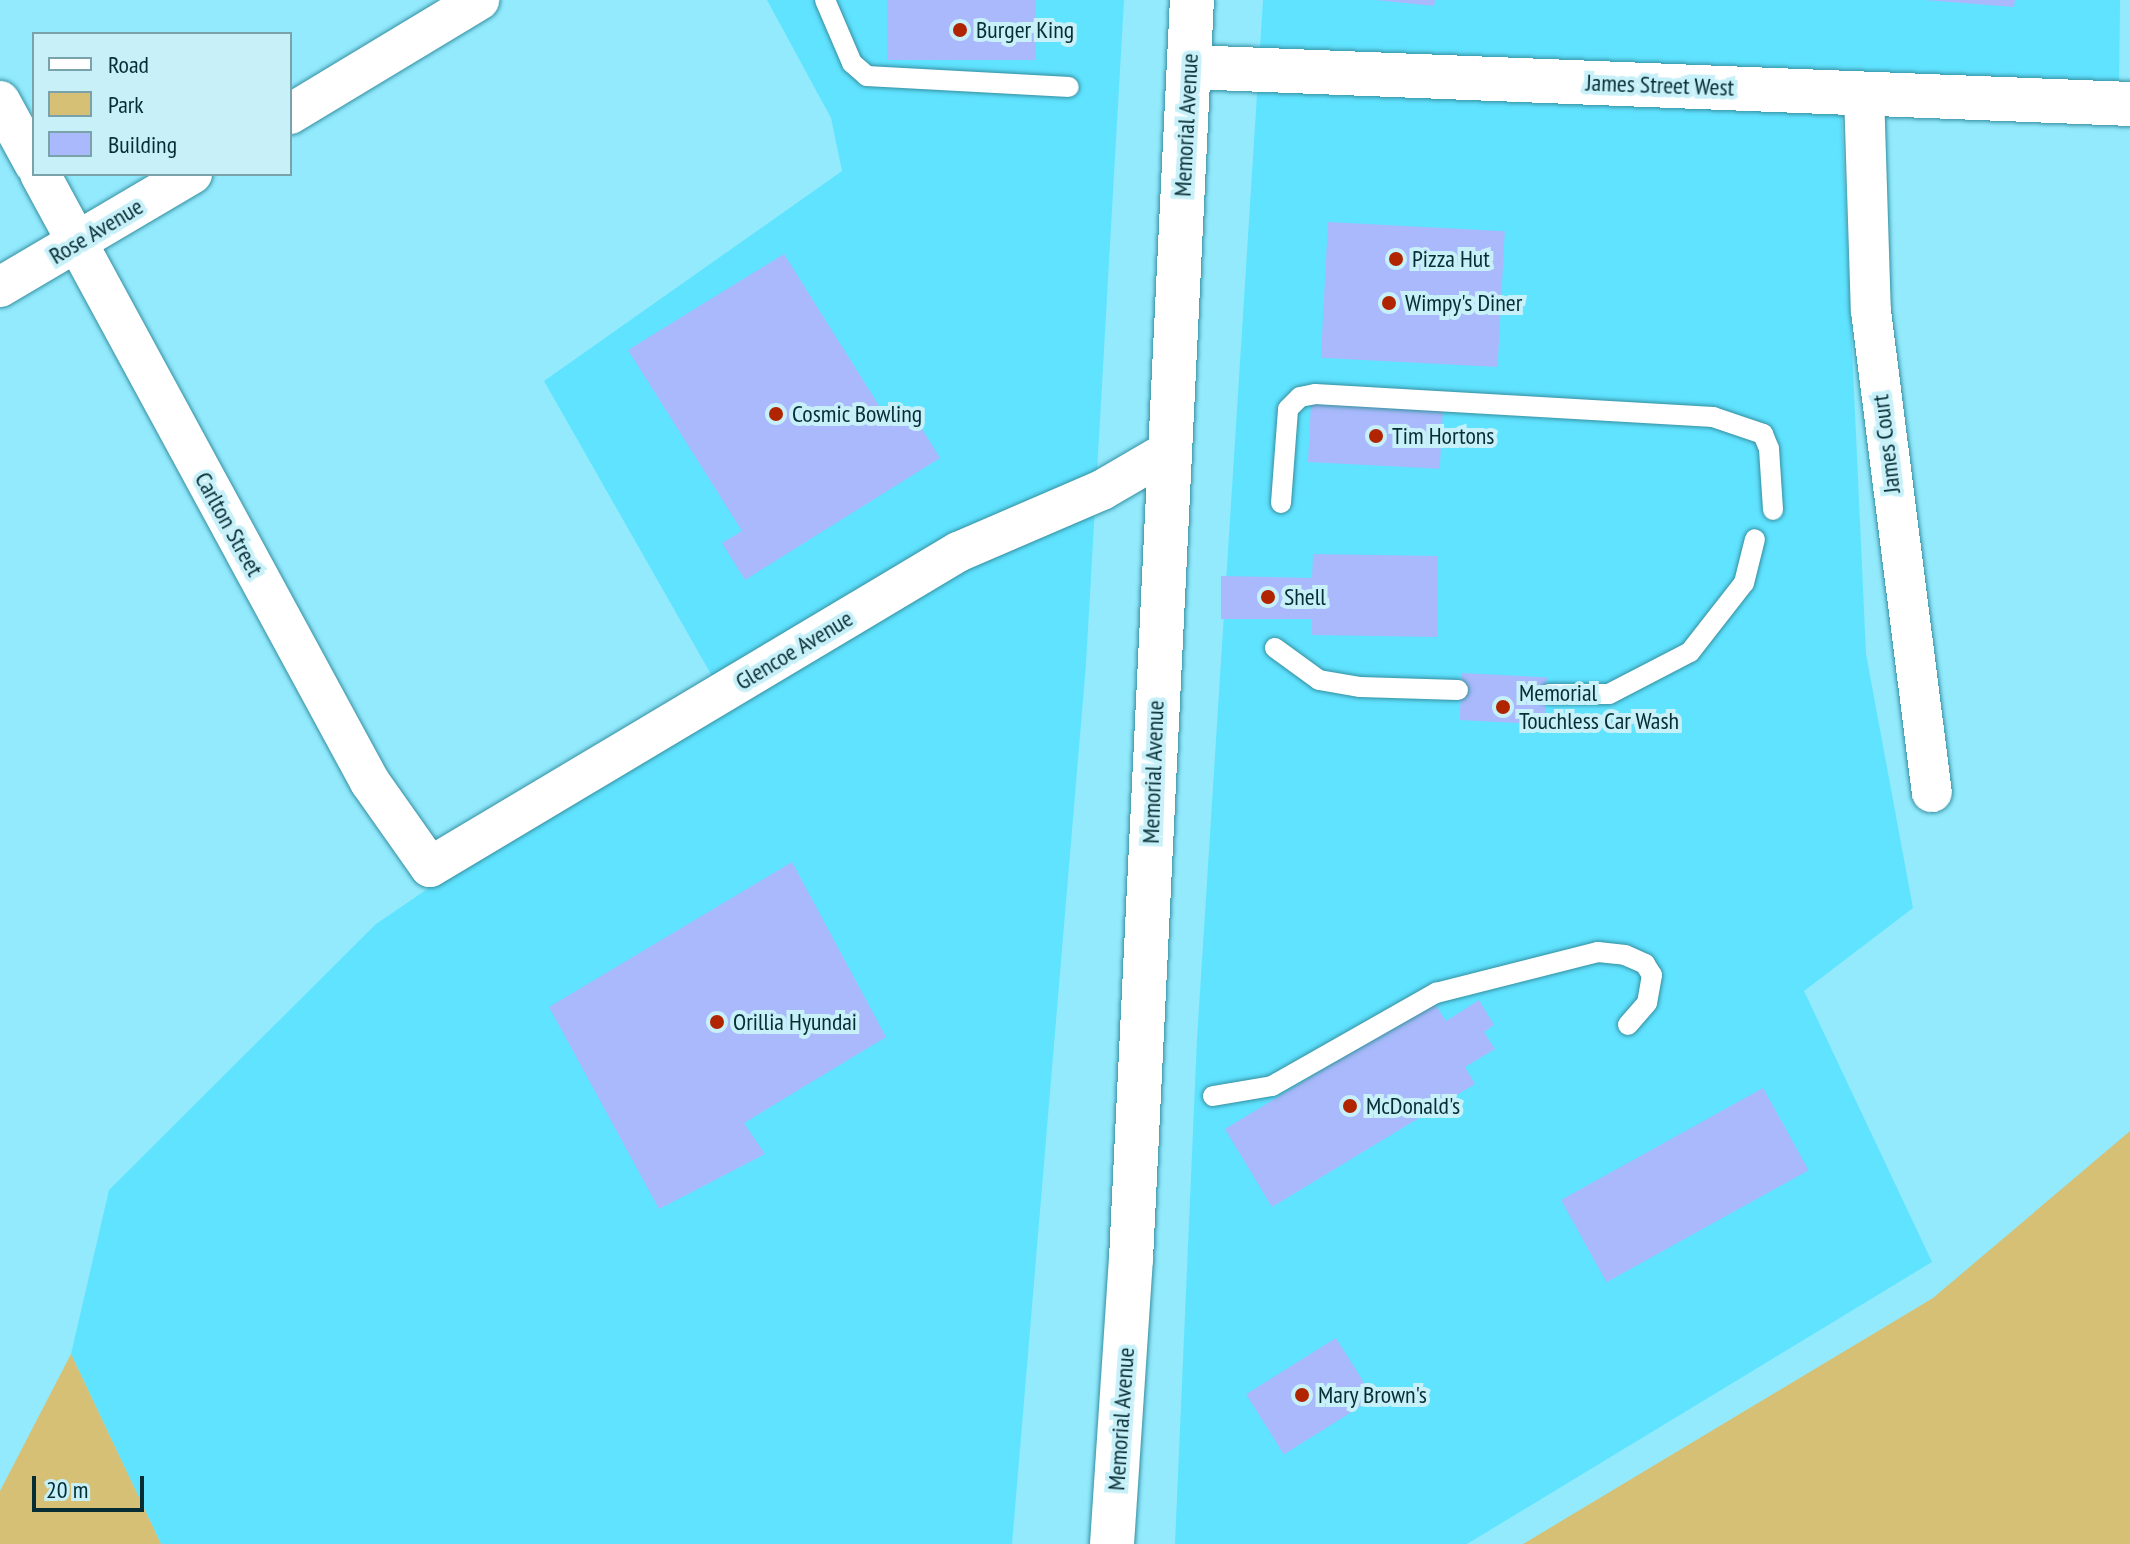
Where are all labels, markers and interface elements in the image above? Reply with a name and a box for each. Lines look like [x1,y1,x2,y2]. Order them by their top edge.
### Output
place label: Burger King [976,16,1074,44]
marker: Burger King [951,21,969,39]
legend [32,32,292,176]
text: Road [108,49,149,80]
street label: Memorial Avenue [1168,52,1204,198]
street label: James Street West [1585,68,1735,102]
text: Park [108,89,144,120]
text: Building [108,129,177,160]
street label: Rose Avenue [44,192,148,270]
place label: Pizza Hut [1412,245,1490,273]
marker: Pizza Hut [1387,250,1405,268]
place label: Wimpy's Diner [1405,289,1522,317]
marker: Wimpy's Diner [1380,294,1398,312]
street label: James Court [1866,393,1906,495]
place label: Cosmic Bowling [792,400,923,428]
marker: Cosmic Bowling [767,405,785,423]
place label: Tim Hortons [1392,422,1494,450]
marker: Tim Hortons [1367,427,1385,445]
street label: Carlton Street [189,467,269,581]
place label: Shell [1284,583,1326,611]
marker: Shell [1259,588,1277,606]
street label: Glencoe Avenue [730,604,858,696]
place label: Memorial Touchless Car Wash [1519,679,1679,735]
marker: Memorial Touchless Car Wash [1494,698,1512,716]
street label: Memorial Avenue [1136,700,1170,844]
place label: Orillia Hyundai [733,1008,857,1036]
marker: Orillia Hyundai [708,1013,726,1031]
place label: McDonald's [1366,1092,1460,1120]
marker: McDonald's [1341,1097,1359,1115]
street label: Memorial Avenue [1102,1346,1140,1492]
place label: Mary Brown's [1318,1381,1428,1409]
marker: Mary Brown's [1293,1386,1311,1404]
scale bar [36,1460,148,1510]
text: 20 m [46,1474,88,1505]

